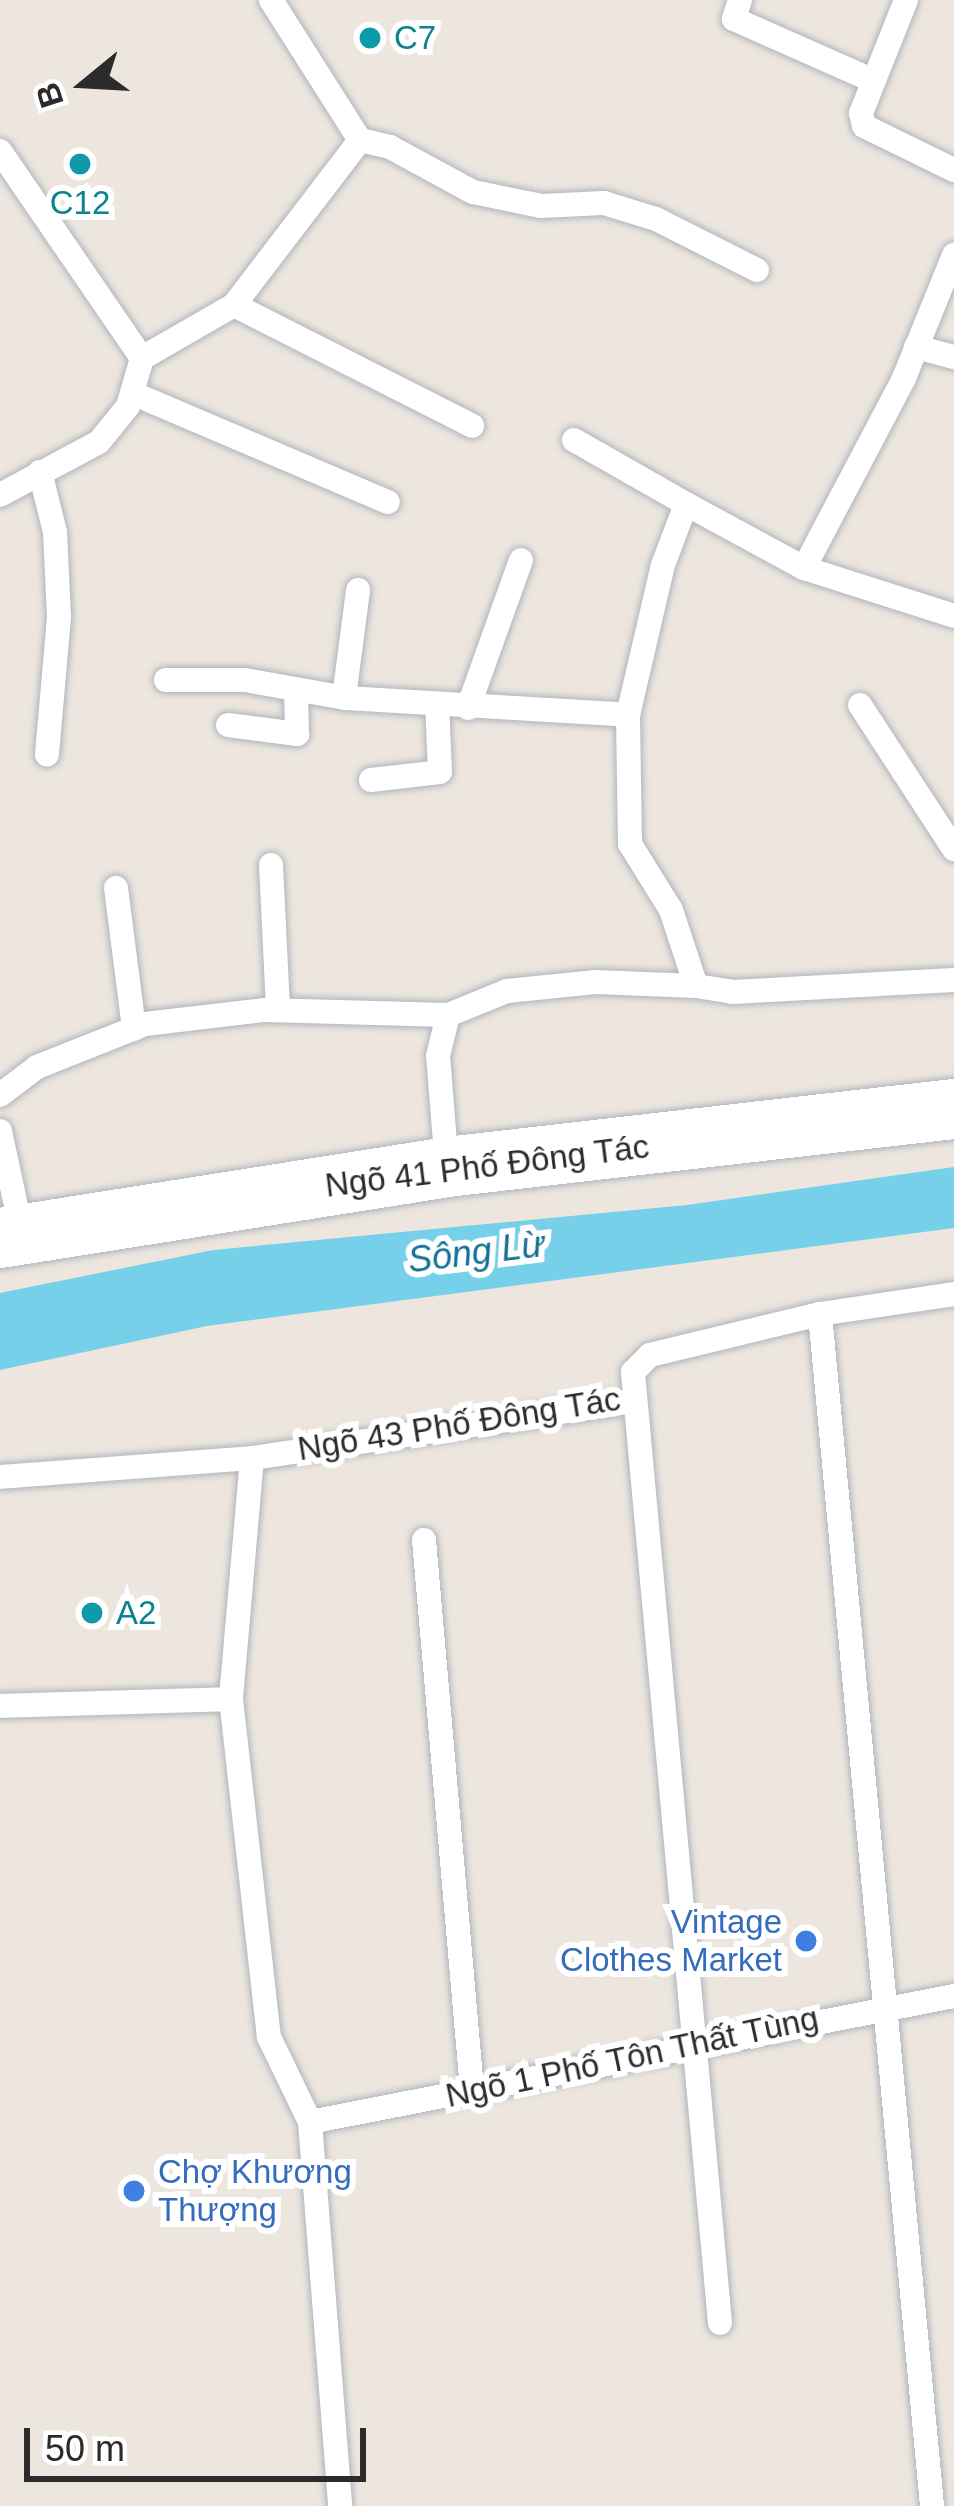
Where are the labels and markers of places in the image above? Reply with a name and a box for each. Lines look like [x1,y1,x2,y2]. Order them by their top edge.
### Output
place label: C7 [394,18,436,58]
marker: C7 [357,25,383,51]
marker: C12 [67,151,93,177]
place label: C12 [50,183,110,223]
place label: A2 [116,1593,156,1633]
marker: A2 [79,1600,105,1626]
place label: Vintage Clothes Market [560,1902,782,1980]
marker: Vintage Clothes Market [793,1928,819,1954]
place label: Chợ Khương Thượng [158,2152,352,2230]
marker: Chợ Khương Thượng [121,2178,147,2204]

